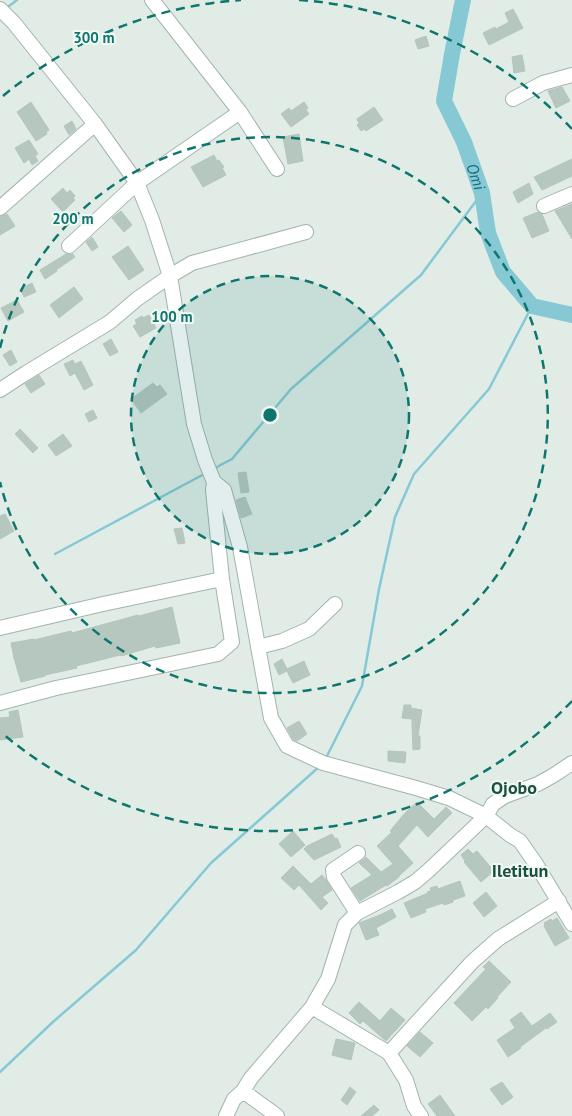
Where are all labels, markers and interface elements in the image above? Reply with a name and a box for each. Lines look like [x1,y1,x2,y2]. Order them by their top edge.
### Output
text: 300 m [73,28,115,47]
water label: Omi [462,161,490,193]
text: 200 m [52,209,94,228]
text: 100 m [151,307,193,326]
centre of rings [261,406,279,424]
district label: Ojobo [491,776,537,799]
district label: Iletitun [492,859,548,882]

